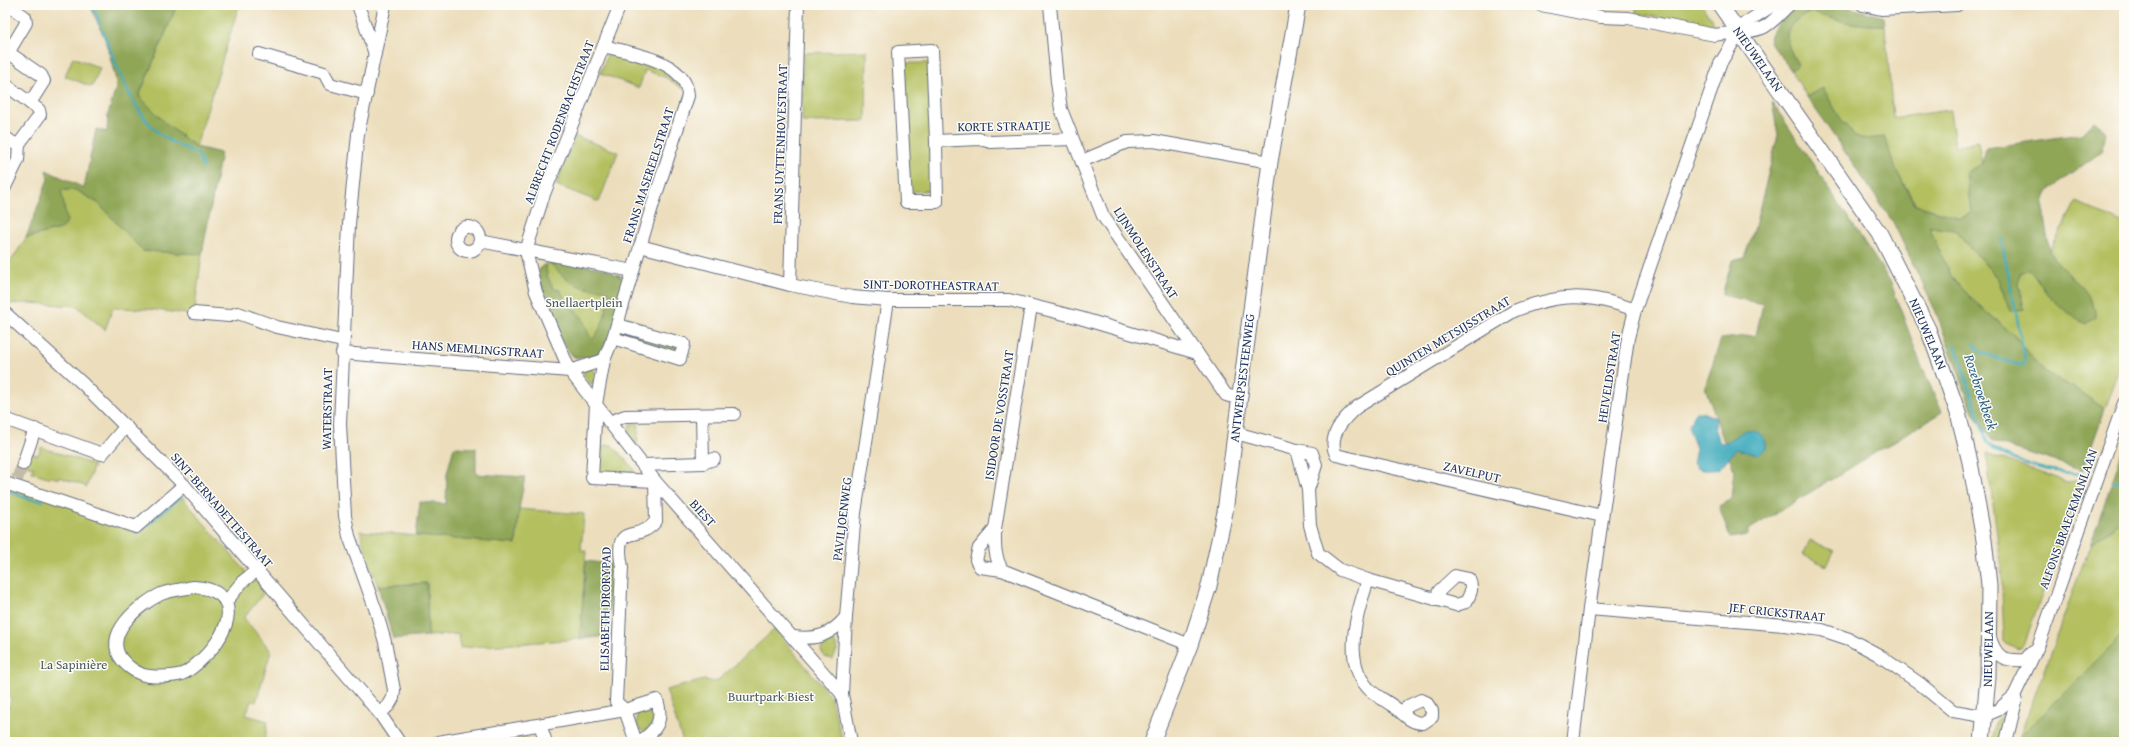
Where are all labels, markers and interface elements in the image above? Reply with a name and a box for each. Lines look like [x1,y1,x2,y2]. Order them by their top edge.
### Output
street label: NIEUWELAAN [1728,22,1788,96]
street label: ALBRECHT RODENBACHSTRAAT [519,37,599,207]
street label: FRANS UYTTENHOVESTRAAT [768,63,792,224]
street label: FRANS MASEREELSTRAAT [617,104,679,245]
street label: KORTE STRAATJE [957,116,1051,136]
street label: LIJNMOLENSTRAAT [1109,203,1183,303]
street label: SINT-DOROTHEASTRAAT [863,274,1000,296]
street label: QUINTEN METSIJSSTRAAT [1382,291,1515,381]
park label: Snellaertplein [546,293,623,312]
street label: NIEUWELAAN [1904,295,1952,373]
street label: ANTWERPSESTEENWEG [1225,312,1259,443]
street label: HEIVELDSTRAAT [1592,329,1626,424]
street label: HANS MEMLINGSTRAAT [411,335,545,363]
street label: ISIDOOR DE VOSSTRAAT [979,348,1019,481]
water label: Rozebroekbeek [1959,351,2003,433]
street label: WATERSTRAAT [317,367,337,450]
street label: ALFONS BRAECKMANLAAN [2034,446,2102,592]
street label: SINT-BERNADETTESTRAAT [166,448,278,572]
street label: ZAVELPUT [1442,456,1503,488]
street label: PAVILJOENWEG [827,476,857,562]
street label: BIEST [685,495,721,532]
street label: ELISABETH DRORYPAD [594,547,616,671]
street label: JEF CRICKSTRAAT [1726,597,1827,627]
street label: NIEUWELAAN [1978,610,1998,687]
park label: La Sapinière [41,655,107,674]
park label: Buurtpark Biest [728,687,815,706]

